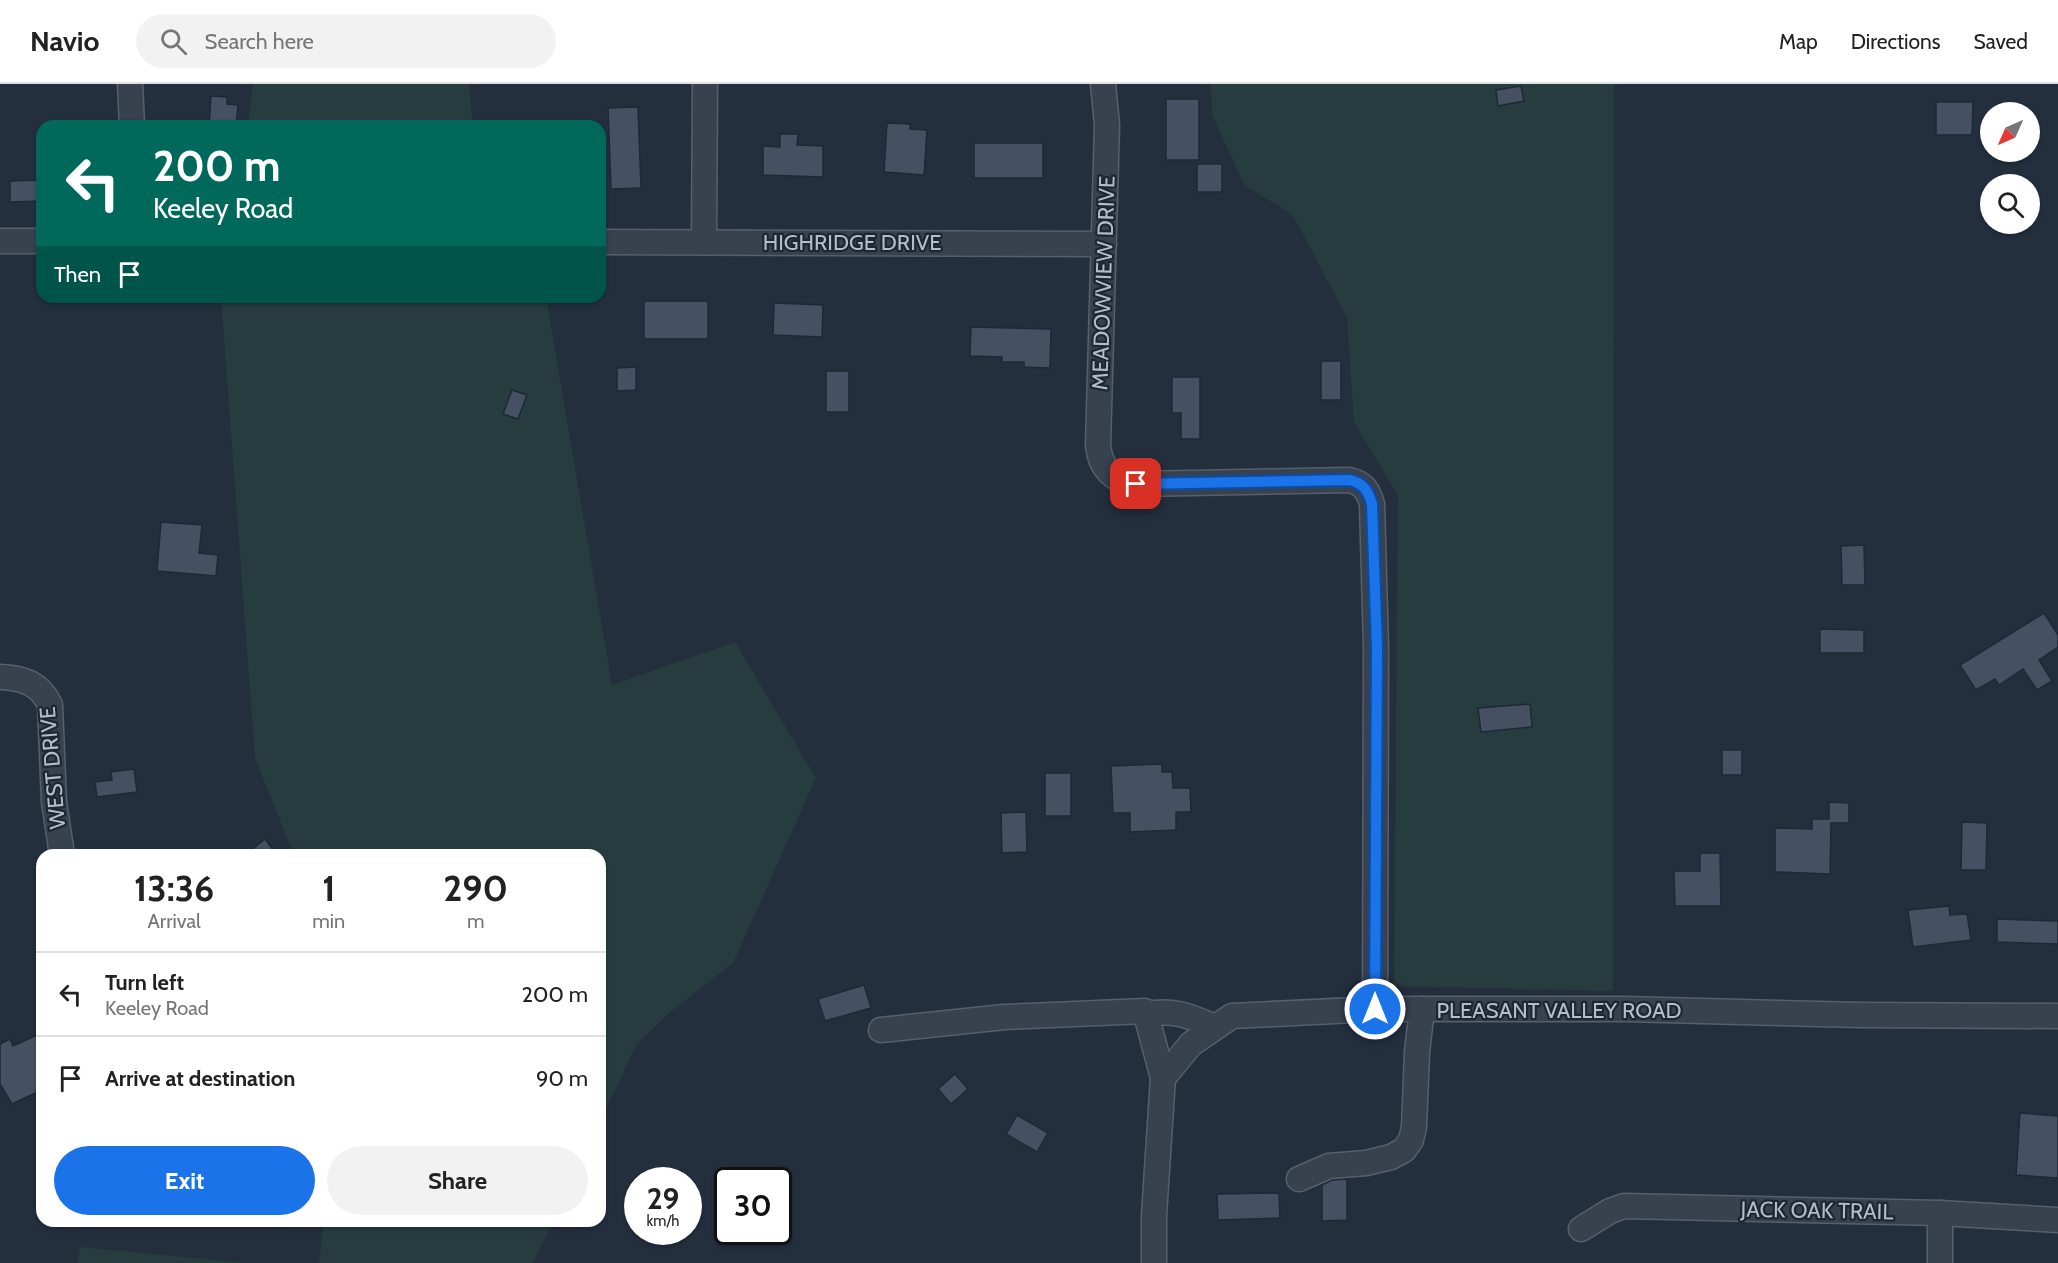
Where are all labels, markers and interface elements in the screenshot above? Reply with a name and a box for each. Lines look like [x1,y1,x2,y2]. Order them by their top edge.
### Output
search box [136,14,556,68]
text: Navio [30,24,100,58]
icon: search [157,25,190,58]
text: Search here [205,28,314,55]
text: Map [1779,29,1818,54]
text: Directions [1851,29,1940,54]
text: Saved [1973,29,2028,54]
north arrow [1980,102,2040,162]
map controls [1980,102,2040,234]
text: 200 m [153,140,280,192]
icon: left [54,144,132,222]
button: search [1980,174,2040,234]
street label: MEADOWVIEW DRIVE [1086,175,1121,391]
text: Keeley Road [153,192,293,225]
street label: HIGHRIDGE DRIVE [763,229,941,256]
icon: arrive [113,258,146,291]
text: Then [54,261,101,288]
pin [1110,458,1161,509]
icon: arrive [1119,467,1152,500]
street label: WEST DRIVE [34,706,71,830]
text: 13:36 [134,866,214,910]
text: 1 [322,866,335,910]
text: 290 [443,866,508,910]
text: Arrival [148,909,201,933]
text: min [312,909,345,933]
text: m [467,909,484,933]
text: Turn left [105,969,184,996]
position arrow [1343,977,1407,1041]
icon: left [54,978,87,1011]
text: 200 m [522,981,588,1008]
text: Keeley Road [105,996,209,1020]
street label: PLEASANT VALLEY ROAD [1437,997,1681,1024]
icon: arrive [54,1062,87,1095]
text: Arrive at destination [105,1065,295,1092]
text: 90 m [536,1065,588,1092]
button: Exit [54,1146,315,1215]
button: Share [327,1146,588,1215]
speed limit sign: 30 [714,1167,792,1245]
text: 29 [647,1180,679,1217]
street label: JACK OAK TRAIL [1739,1196,1894,1225]
text: km/h [647,1212,679,1230]

